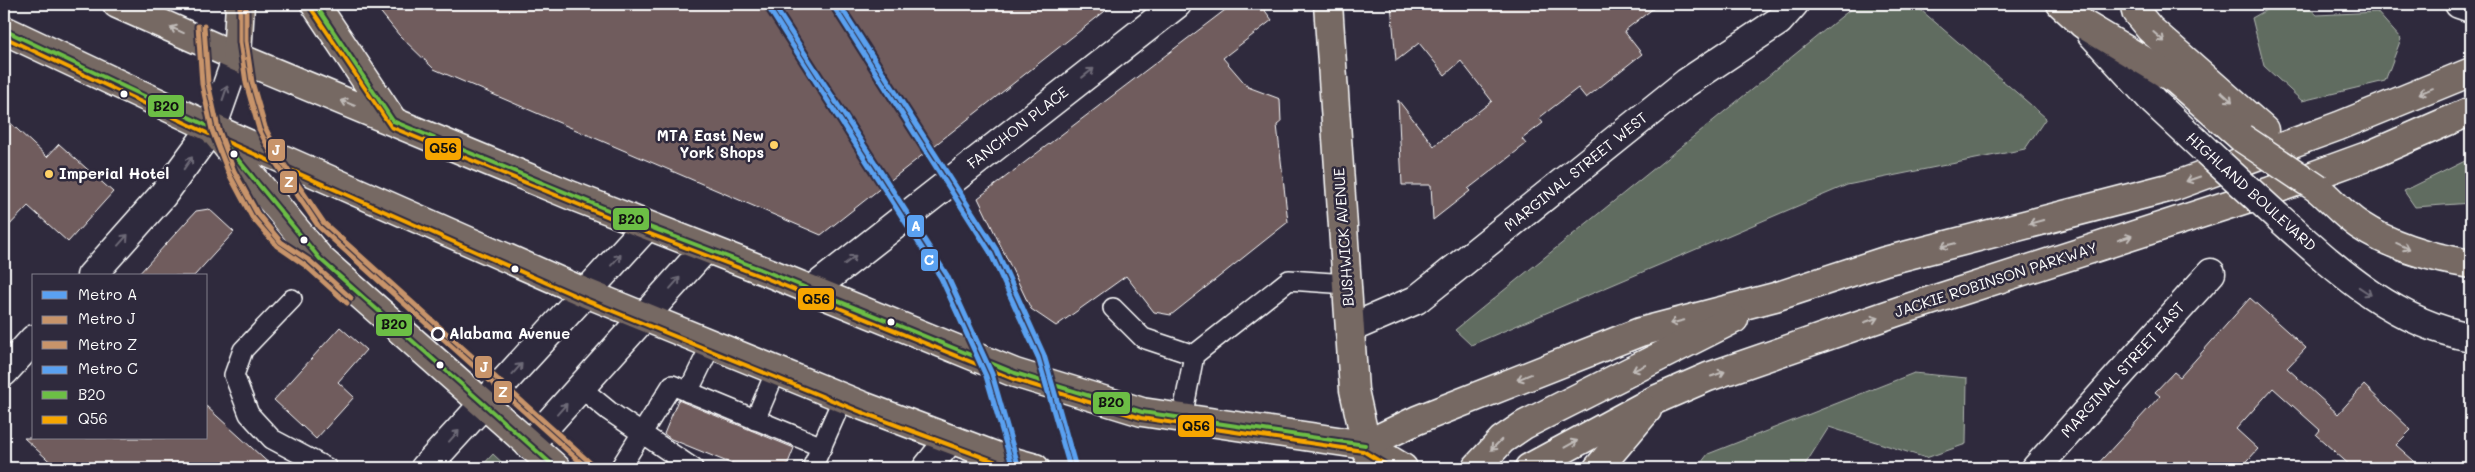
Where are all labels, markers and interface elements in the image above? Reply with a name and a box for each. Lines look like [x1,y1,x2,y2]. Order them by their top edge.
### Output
one-way arrow [170,25,185,35]
one-way arrow [2152,31,2165,42]
one-way arrow [1081,68,1094,79]
street label: FANCHON PLACE [963,81,1072,173]
one-way arrow [221,86,230,101]
one-way arrow [2419,87,2435,96]
unlabelled marker [119,89,129,99]
one-way arrow [2220,91,2233,103]
line badge: B20 [147,94,185,118]
text: B20 [153,96,179,115]
one-way arrow [341,97,356,107]
street label: MARGINAL STREET WEST [1499,107,1651,235]
place label: MTA East New York Shops [657,125,764,162]
street label: HIGHLAND BOULEVARD [2182,127,2321,255]
line badge: Q56 [424,137,462,161]
line badge: J [267,138,286,162]
text: Q56 [429,138,457,157]
marker: MTA East New York Shops [768,139,780,151]
text: J [271,140,281,159]
unlabelled marker [229,149,239,159]
one-way arrow [183,156,193,170]
place label: Imperial Hotel [59,163,169,183]
street label: BUSHWICK AVENUE [1328,167,1358,307]
marker: Imperial Hotel [43,168,55,180]
line badge: Z [279,170,298,194]
text: Z [284,172,294,191]
one-way arrow [2185,175,2201,184]
line badge: B20 [612,207,650,231]
text: B20 [618,209,644,228]
line badge: A [906,214,925,238]
text: A [911,216,921,235]
one-way arrow [2028,218,2044,228]
one-way arrow [2117,232,2133,242]
one-way arrow [117,233,129,246]
unlabelled marker [299,235,309,245]
street label: JACKIE ROBINSON PARKWAY [1892,237,2100,321]
one-way arrow [1941,241,1957,250]
one-way arrow [2395,242,2410,251]
line badge: C [920,248,939,272]
text: C [924,250,934,269]
one-way arrow [610,253,622,266]
one-way arrow [843,254,856,265]
unlabelled marker [510,264,520,274]
legend [32,274,208,440]
one-way arrow [669,277,680,290]
text: Metro A [78,284,137,304]
one-way arrow [2358,286,2372,296]
line badge: Q56 [797,287,835,311]
text: Q56 [802,289,830,308]
street label: MARGINAL STREET EAST [2056,297,2189,442]
text: Metro J [78,308,136,328]
line badge: B20 [375,313,413,337]
text: B20 [381,314,407,333]
one-way arrow [1863,315,1878,324]
unlabelled marker [886,317,896,327]
one-way arrow [1669,318,1685,327]
place label: Alabama Avenue [449,323,570,343]
marker: Alabama Avenue [431,327,445,341]
text: Metro Z [78,334,137,354]
line badge: J [474,355,493,379]
text: J [479,357,489,376]
text: Metro C [78,358,138,378]
unlabelled marker [435,360,445,370]
one-way arrow [511,362,522,375]
one-way arrow [1632,363,1647,373]
one-way arrow [1709,369,1725,378]
one-way arrow [1517,373,1533,382]
line badge: Z [493,380,513,404]
text: Z [498,382,508,401]
text: B20 [78,384,105,404]
line badge: B20 [1092,391,1131,415]
text: B20 [1098,392,1124,411]
one-way arrow [556,402,568,415]
text: Q56 [78,408,108,428]
line badge: Q56 [1177,414,1215,438]
text: Q56 [1182,416,1210,435]
one-way arrow [449,430,460,443]
one-way arrow [1491,439,1503,451]
one-way arrow [1563,439,1578,448]

